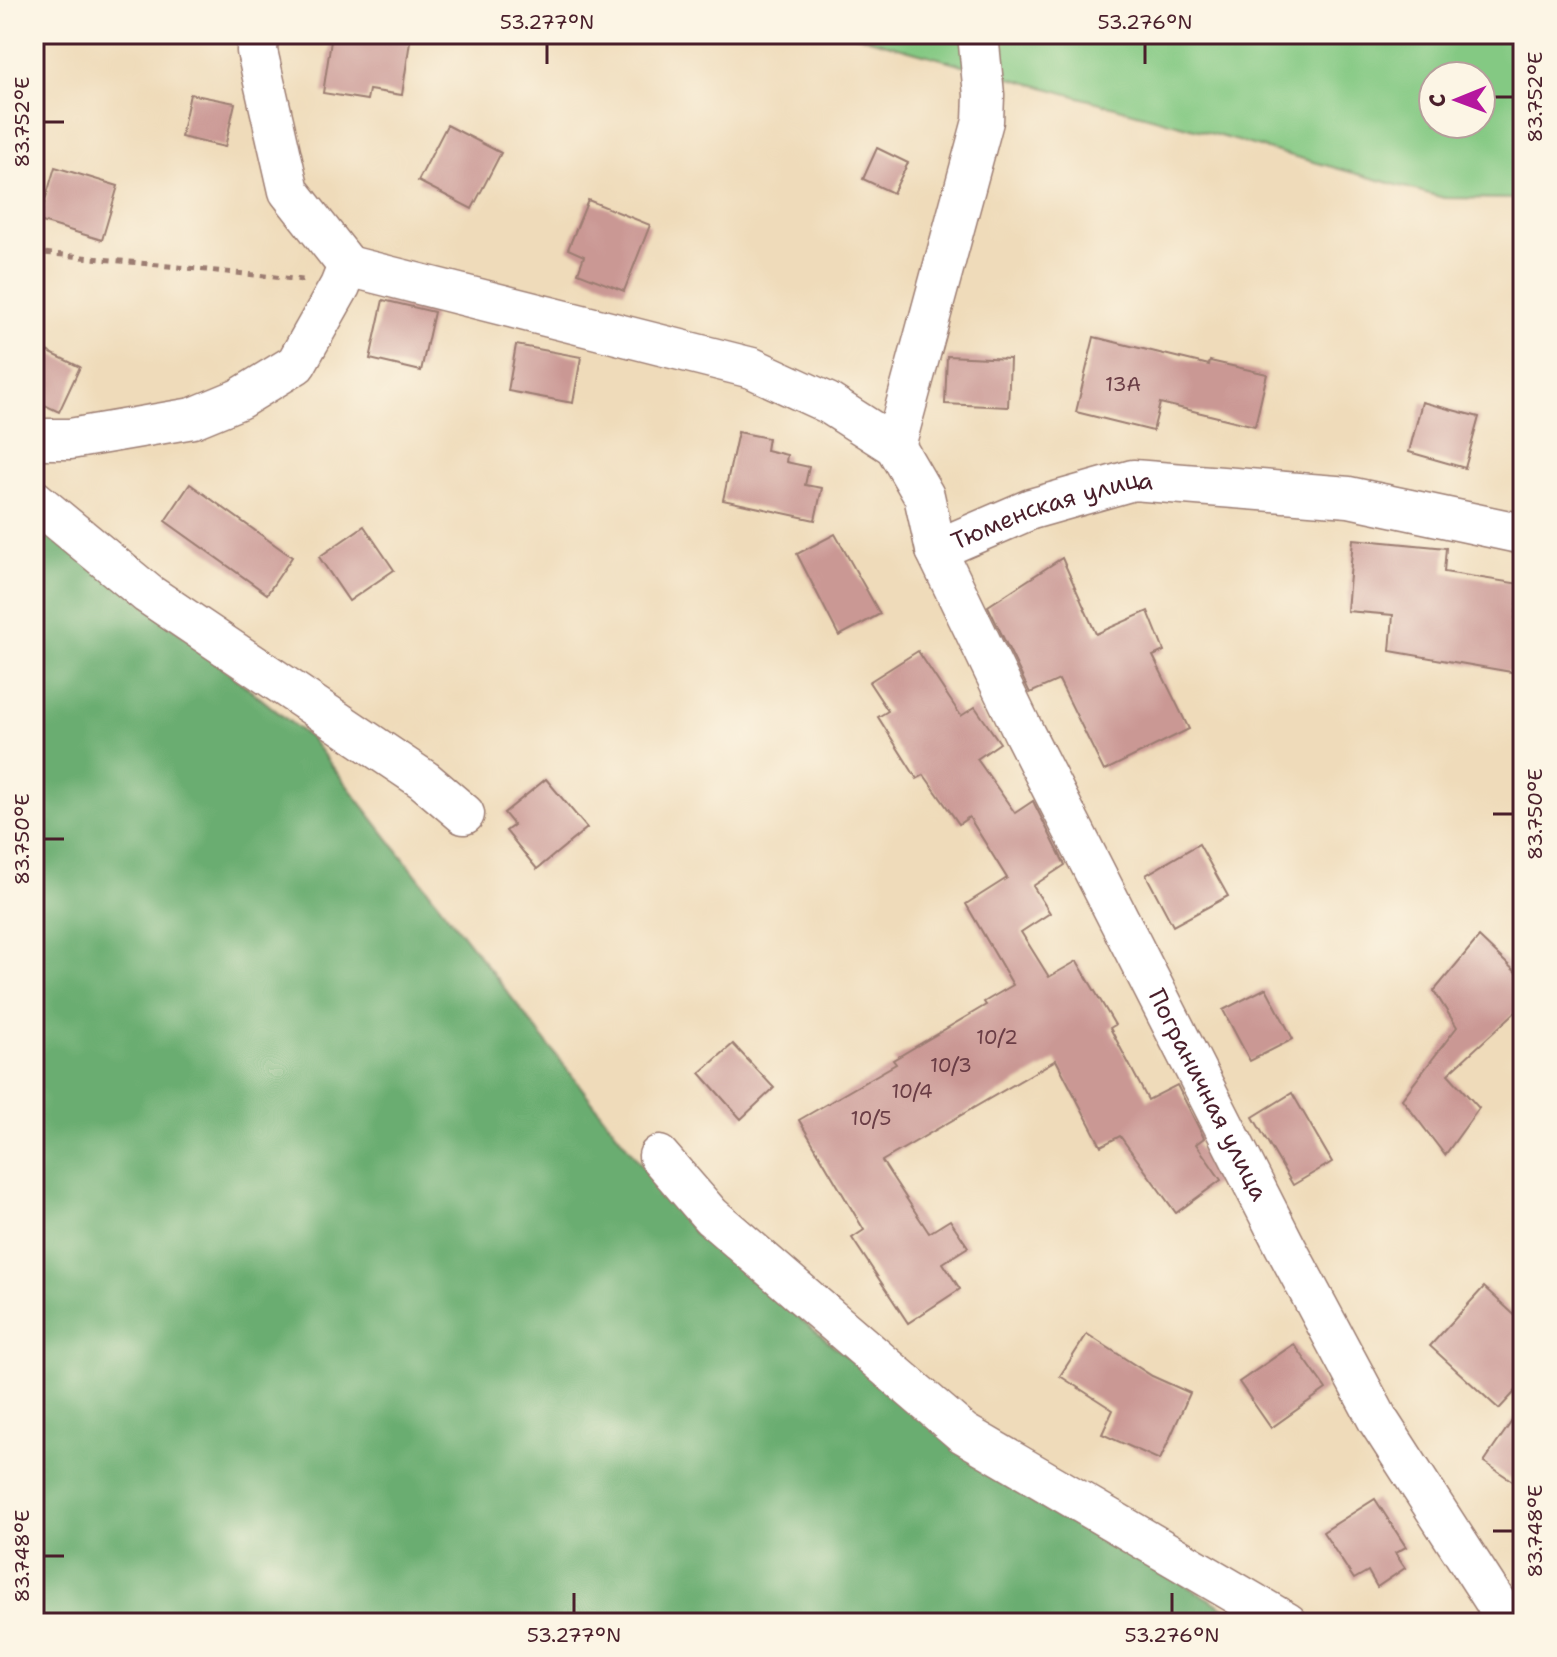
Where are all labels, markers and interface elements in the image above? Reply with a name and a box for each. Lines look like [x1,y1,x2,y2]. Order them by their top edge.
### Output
text: 53.277°N [500,9,594,35]
text: 53.276°N [1098,9,1192,35]
text: 83.752°E [1522,52,1548,142]
north arrow [1417,60,1497,140]
text: 83.752°E [9,77,35,167]
text: С [1423,93,1452,107]
house number: 13А [1105,371,1141,397]
street label: Тюменская улица [946,463,1155,558]
text: 83.750°E [1522,768,1548,860]
text: 83.750°E [9,793,35,885]
street label: Пограничная улица [1141,983,1275,1206]
house number: 10/2 [976,1024,1018,1050]
house number: 10/3 [930,1052,972,1078]
house number: 10/4 [891,1078,933,1104]
house number: 10/5 [851,1105,891,1131]
text: 83.748°E [1522,1484,1548,1578]
text: 83.748°E [9,1509,35,1603]
text: 53.277°N [527,1622,621,1648]
text: 53.276°N [1125,1622,1219,1648]

